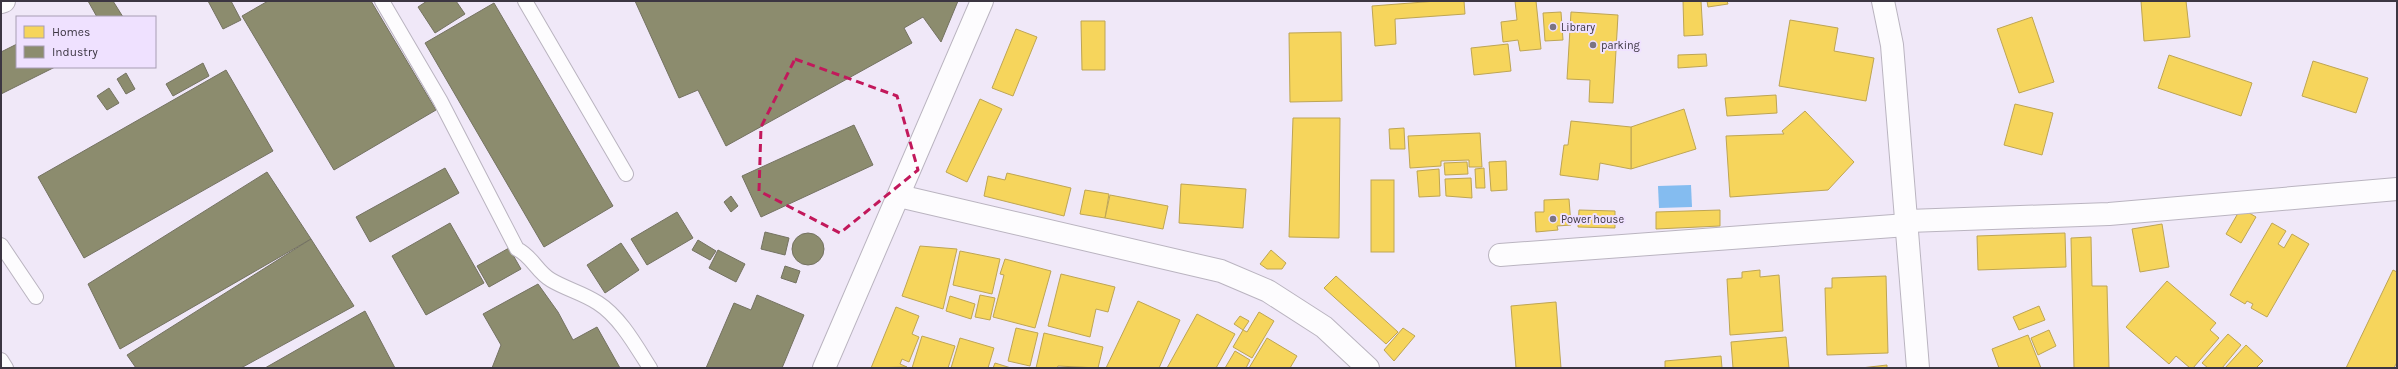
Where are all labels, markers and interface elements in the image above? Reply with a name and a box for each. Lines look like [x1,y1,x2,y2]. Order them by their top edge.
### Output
legend [16,16,156,68]
place label: Library [1561,21,1595,34]
marker: Library [1548,22,1558,32]
text: Homes [52,25,90,39]
place label: parking [1601,39,1641,52]
marker: parking [1588,40,1598,50]
text: Industry [52,45,98,59]
place label: Power house [1561,213,1624,226]
marker: Power house [1548,214,1558,224]

